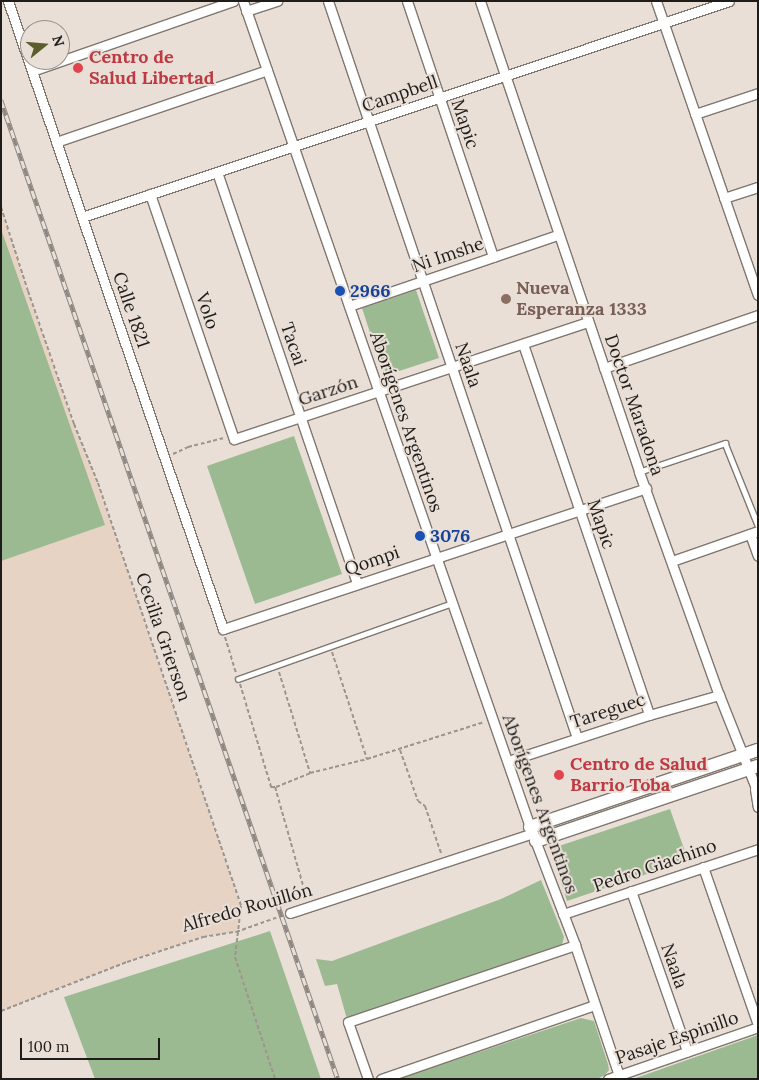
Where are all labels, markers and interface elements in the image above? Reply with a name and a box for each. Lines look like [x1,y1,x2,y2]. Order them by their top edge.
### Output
north arrow [20,20,70,70]
text: N [48,33,69,49]
place label: Centro de Salud Libertad [89,47,214,90]
marker: Centro de Salud Libertad [71,61,85,75]
street label: Campbell [359,71,441,117]
street label: Mapic [446,96,484,152]
street label: Ni Imshe [409,233,487,277]
street label: Calle 1821 [108,269,154,351]
place label: Nueva Esperanza 1333 [516,278,647,320]
place label: 2966 [350,280,391,302]
marker: 2966 [334,285,346,297]
street label: Volo [191,290,223,332]
marker: Nueva Esperanza 1333 [500,293,512,305]
street label: Tacai [276,320,310,368]
street label: Aborígenes Argentinos [365,329,447,515]
street label: Doctor Maradona [600,332,668,478]
street label: Naala [450,340,486,390]
street label: Garzón [296,371,360,411]
street label: Mapic [582,496,620,552]
place label: 3076 [430,525,470,547]
marker: 3076 [414,530,426,542]
street label: Qompi [342,542,402,580]
street label: Cecilia Grierson [131,570,195,704]
street label: Tareguec [568,689,648,733]
street label: Aborígenes Argentinos [497,711,583,897]
place label: Centro de Salud Barrio Toba [570,754,707,796]
marker: Centro de Salud Barrio Toba [552,768,566,782]
street label: Pedro Giachino [590,835,720,897]
street label: Alfredo Rouillón [179,879,315,937]
street label: Naala [656,941,692,991]
street label: Pasaje Espinillo [613,1007,741,1069]
scale bar [22,1028,162,1060]
text: 100 m [28,1037,69,1056]

